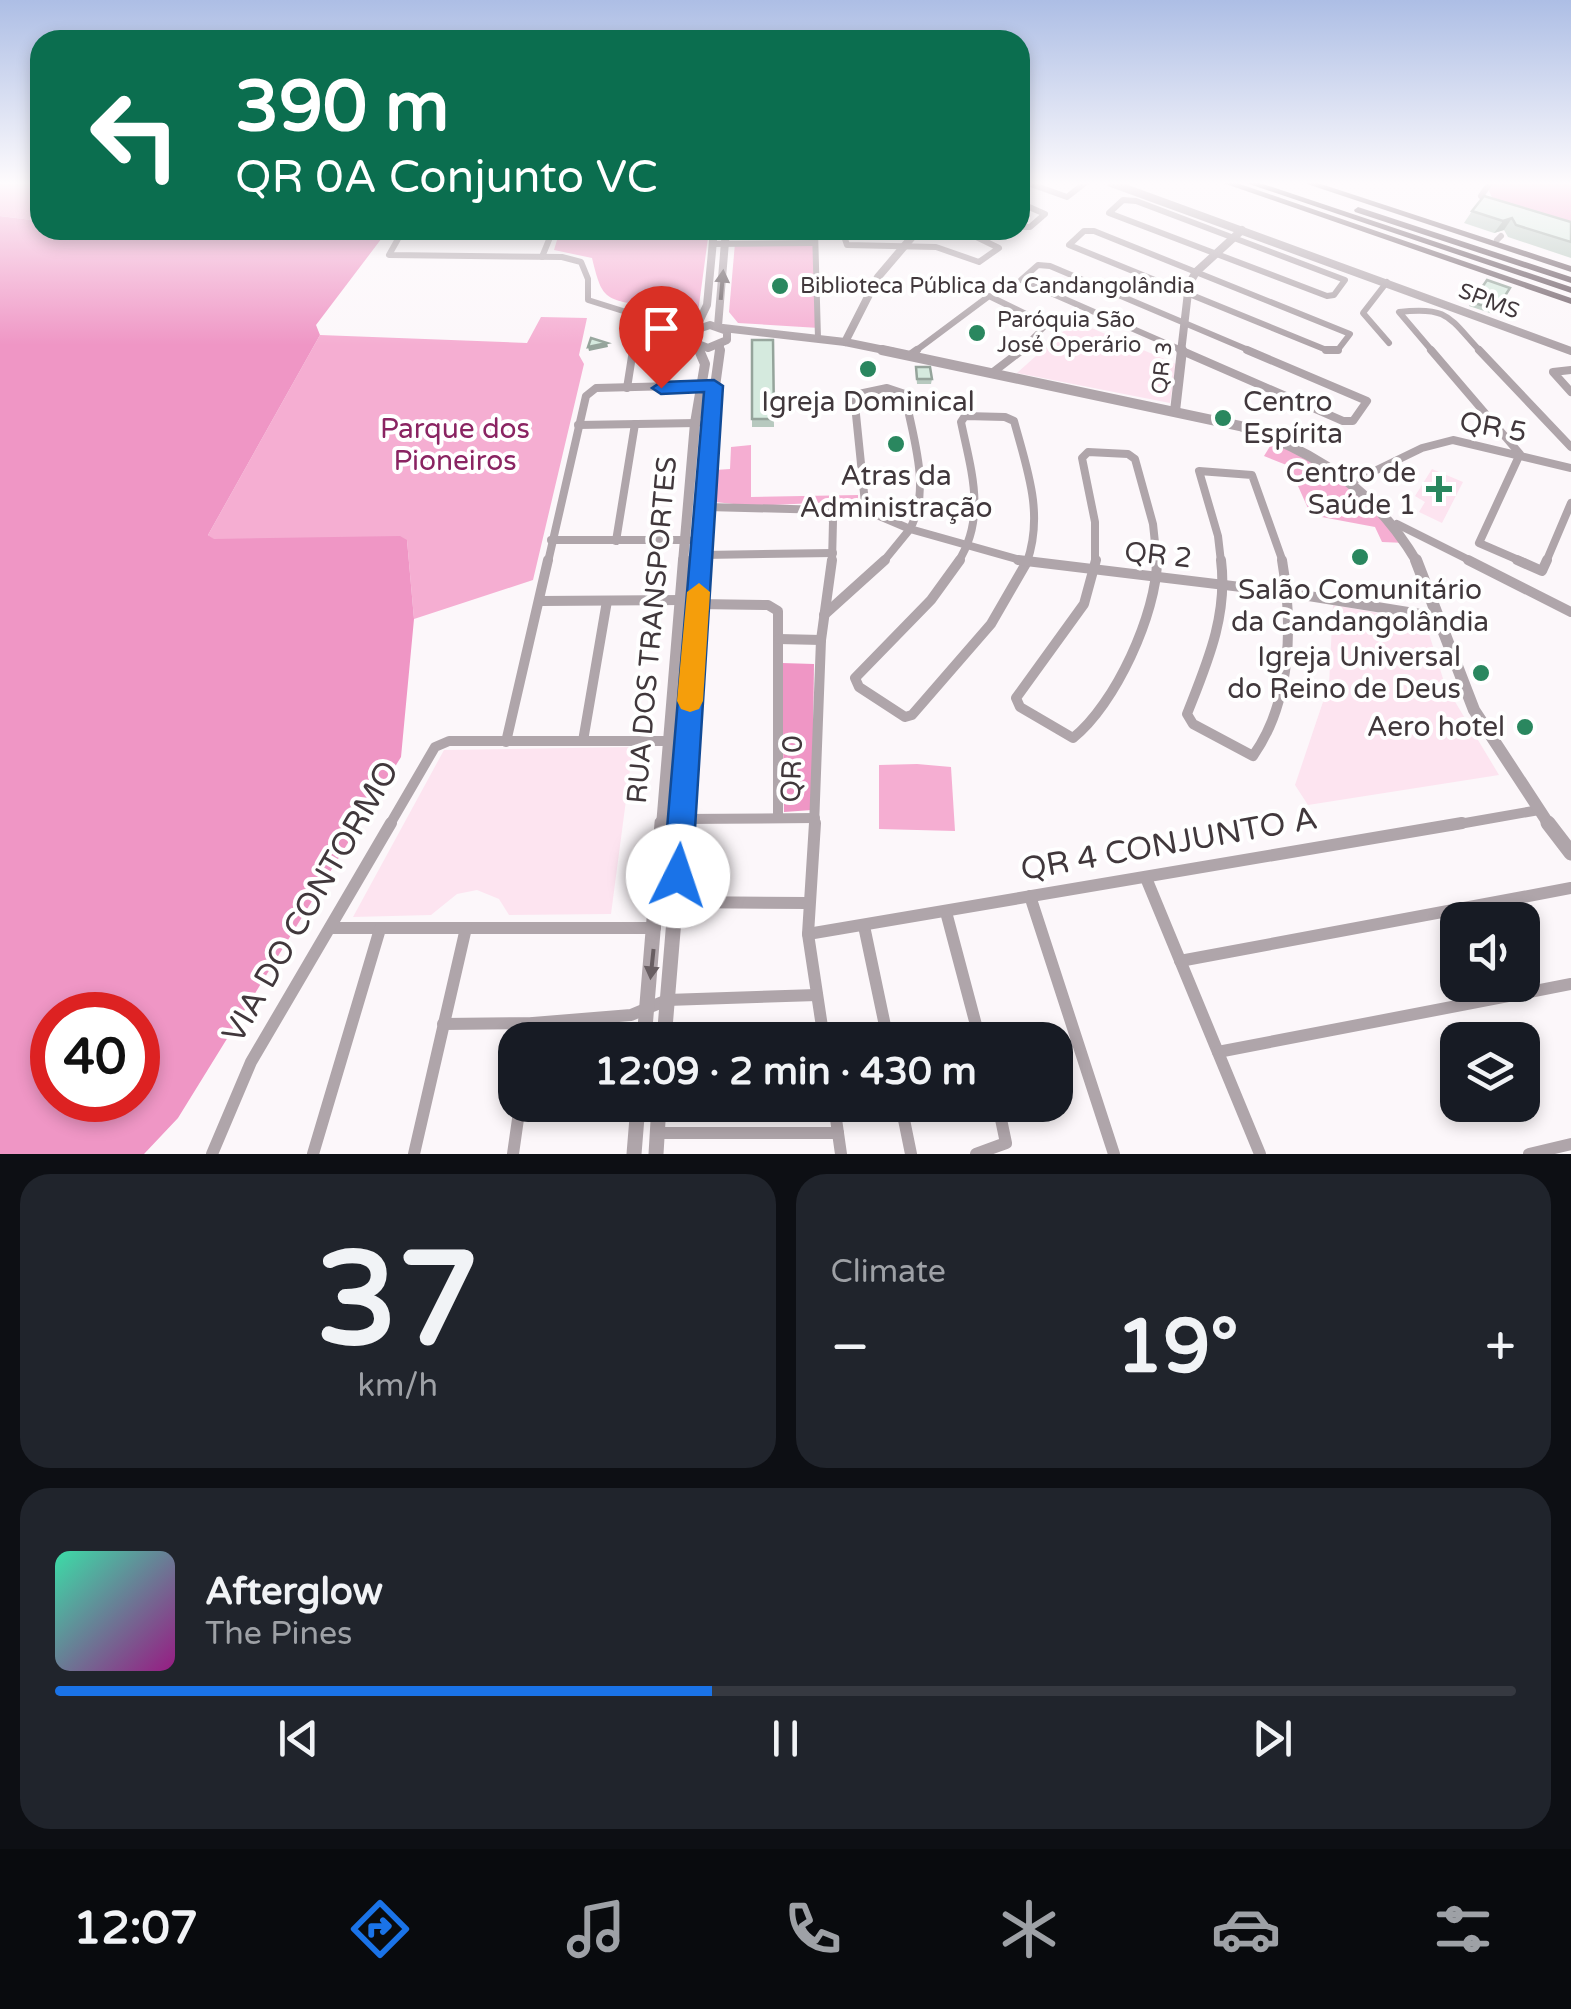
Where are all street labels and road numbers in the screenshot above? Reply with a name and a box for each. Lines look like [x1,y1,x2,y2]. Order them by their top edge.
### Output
street label: SPMS [1455,278,1523,324]
street label: QR 3 [1146,340,1178,396]
street label: QR 5 [1457,404,1529,450]
street label: RUA DOS TRANSPORTES [620,455,684,805]
street label: QR 2 [1123,535,1193,575]
street label: QR 0 [774,735,810,803]
street label: VIA DO CONTORMO [215,754,407,1050]
street label: QR 4 CONJUNTO A [1018,799,1320,889]

